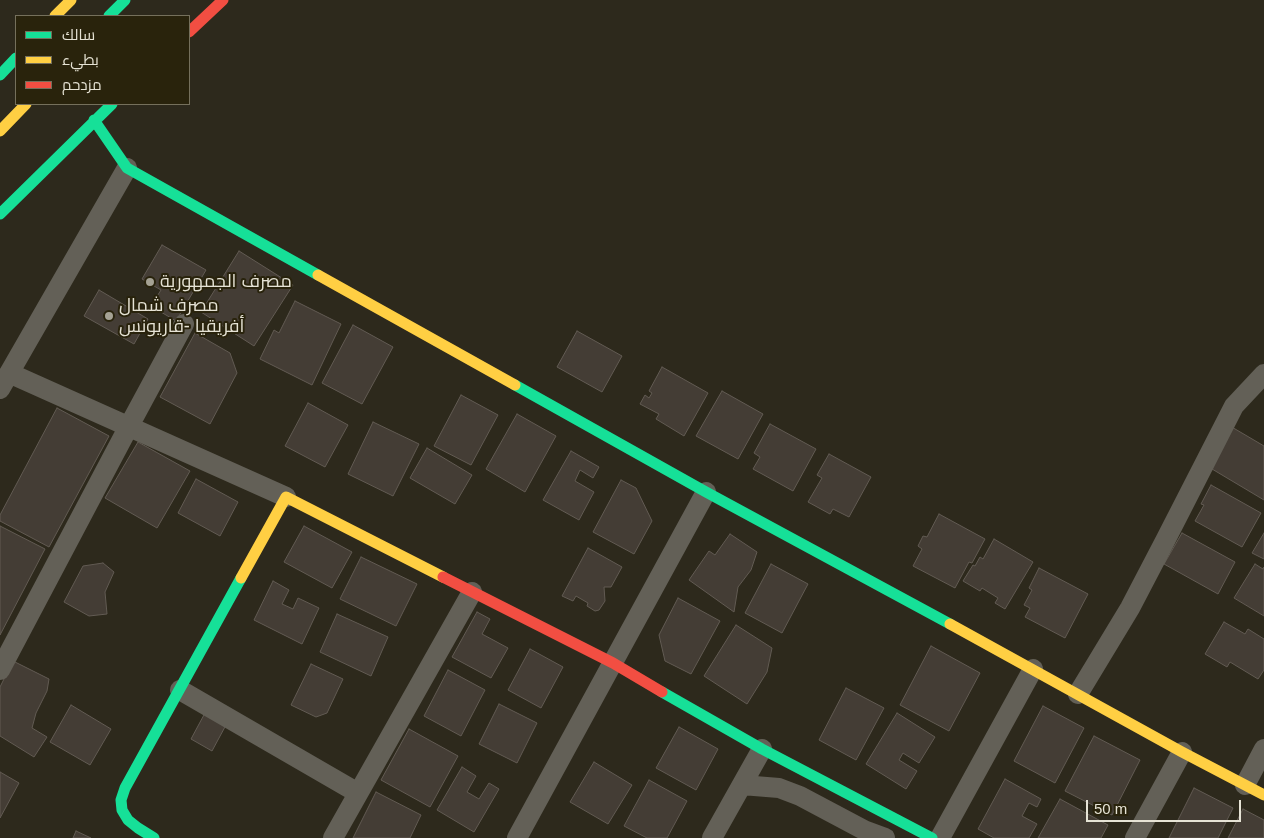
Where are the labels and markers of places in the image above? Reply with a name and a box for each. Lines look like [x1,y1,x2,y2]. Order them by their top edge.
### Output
place label: مصرف الجمهورية [160,271,292,293]
marker: مصرف الجمهورية [144,276,156,288]
place label: مصرف شمال أفريقيا -قاريونس [119,295,244,338]
marker: مصرف شمال أفريقيا -قاريونس [103,310,115,322]

